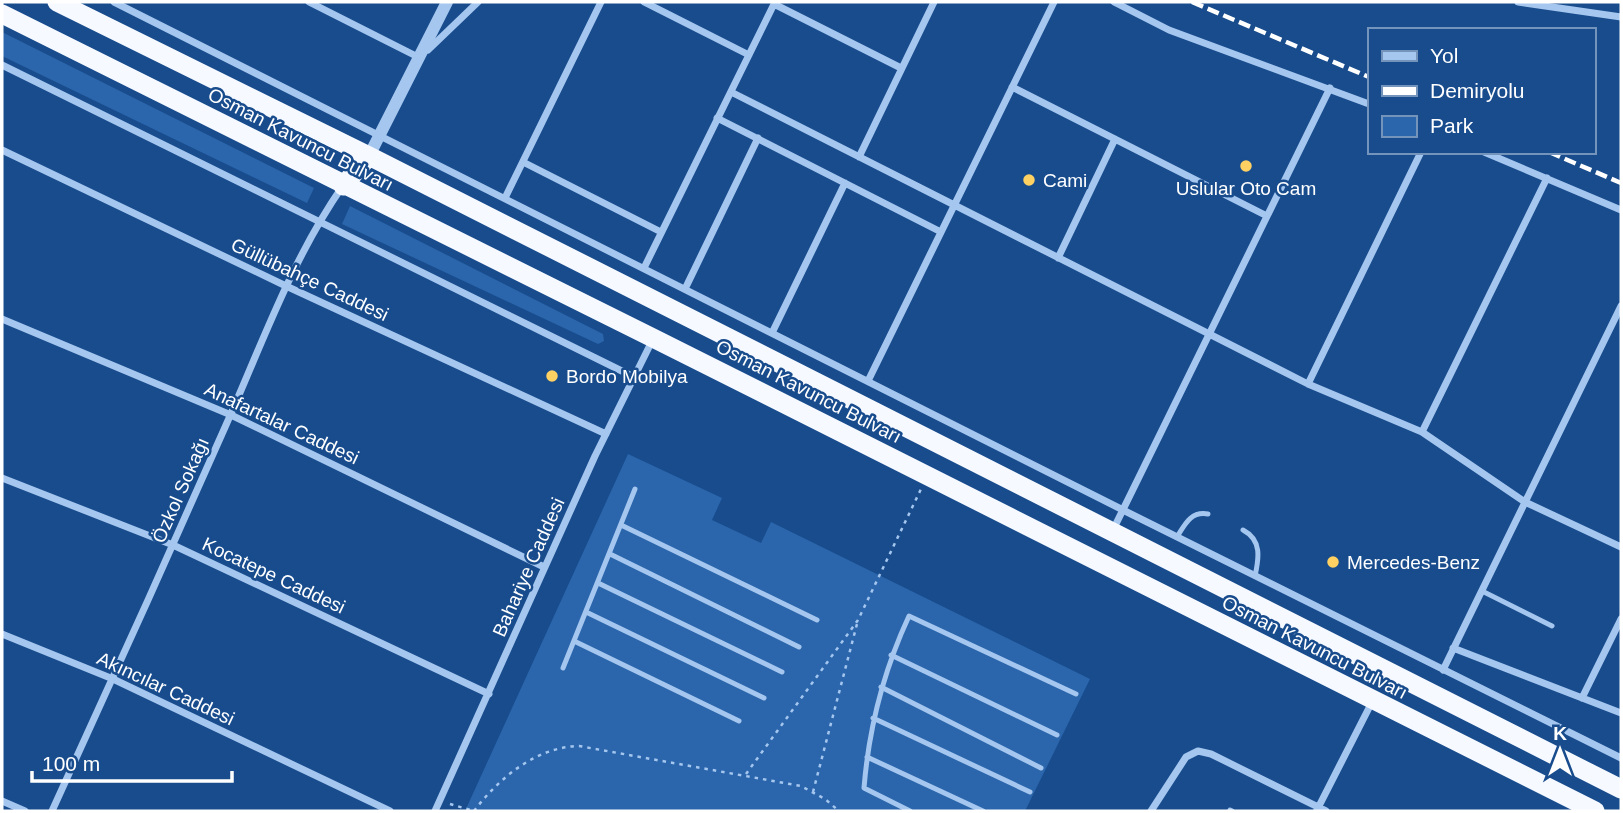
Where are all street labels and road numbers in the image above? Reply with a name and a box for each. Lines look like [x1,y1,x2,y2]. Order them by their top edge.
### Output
street label: Osman Kavuncu Bulvarı [205,84,397,195]
street label: Güllübahçe Caddesi [228,234,392,325]
street label: Osman Kavuncu Bulvarı [713,336,905,447]
street label: Anafartalar Caddesi [201,378,362,468]
street label: Özkol Sokağı [148,434,213,546]
street label: Bahariye Caddesi [488,494,569,640]
street label: Kocatepe Caddesi [199,533,349,618]
street label: Osman Kavuncu Bulvarı [1219,592,1411,703]
street label: Akıncılar Caddesi [94,647,238,729]

